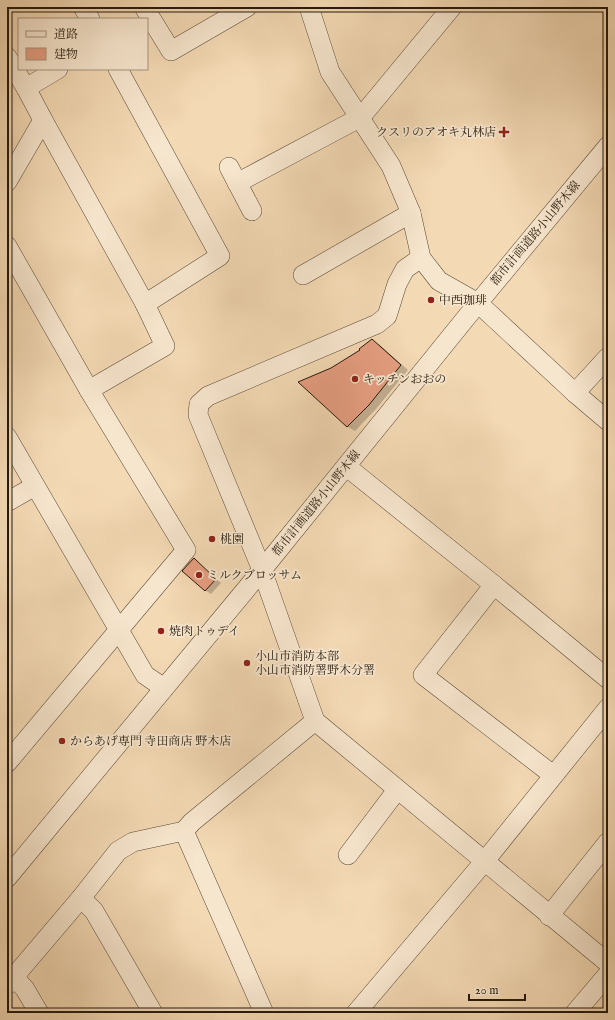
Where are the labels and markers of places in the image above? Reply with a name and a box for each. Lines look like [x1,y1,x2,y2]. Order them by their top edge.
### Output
place label: クスリのアオキ丸林店 [376,125,496,140]
marker: クスリのアオキ丸林店 [499,127,509,137]
place label: 中西珈琲 [439,293,487,308]
marker: 中西珈琲 [426,295,436,305]
place label: キッチンおおの [363,372,446,387]
marker: キッチンおおの [350,374,360,384]
place label: 桃園 [220,532,244,547]
marker: 桃園 [207,534,217,544]
place label: ミルクブロッサム [207,568,302,583]
marker: ミルクブロッサム [194,570,204,580]
place label: 焼肉トゥデイ [169,624,240,639]
marker: 焼肉トゥデイ [156,626,166,636]
place label: 小山市消防本部 小山市消防署野木分署 [255,649,375,678]
marker: 小山市消防本部 小山市消防署野木分署 [242,658,252,668]
place label: からあげ専門 寺田商店 野木店 [70,734,231,749]
marker: からあげ専門 寺田商店 野木店 [57,736,67,746]

